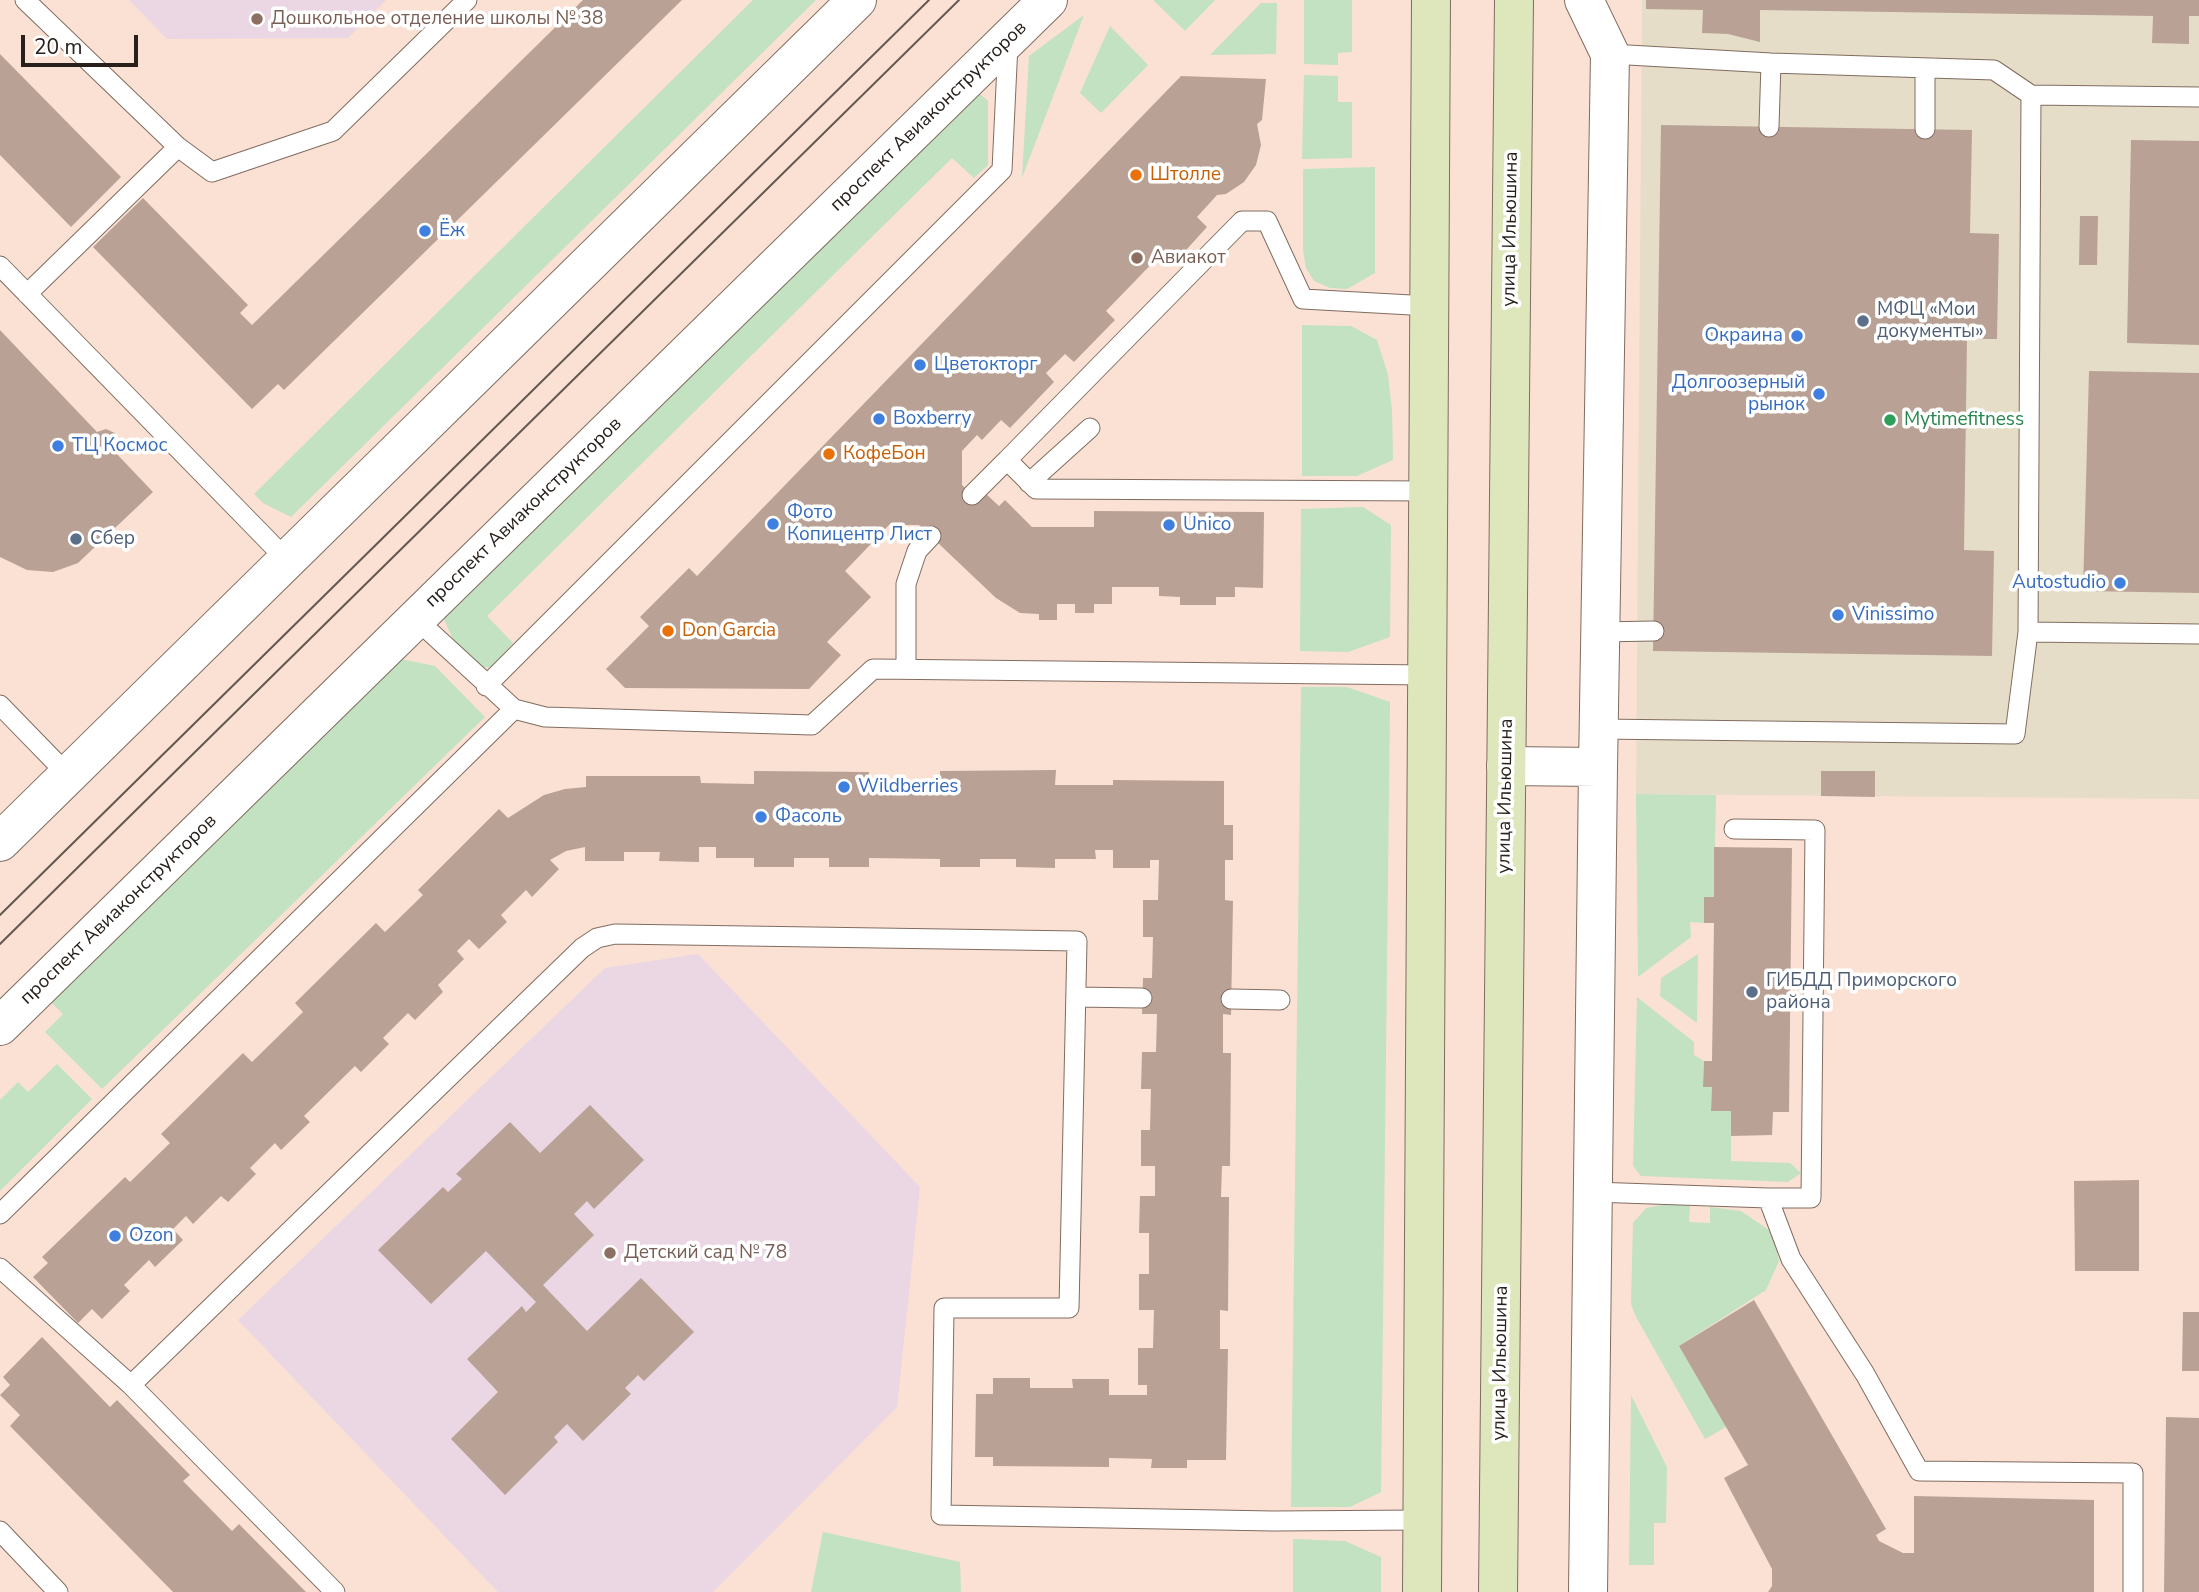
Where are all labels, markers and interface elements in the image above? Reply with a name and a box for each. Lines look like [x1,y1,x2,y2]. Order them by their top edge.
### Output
place label: Дошкольное отделение школы № 38 [271,8,603,30]
marker: Дошкольное отделение школы № 38 [249,11,265,27]
street label: проспект Авиаконструкторов [826,17,1032,217]
scale bar [24,21,142,65]
text: 20 m [34,33,83,61]
street label: улица Ильюшина [1498,151,1524,307]
place label: Штолле [1150,164,1221,186]
marker: Штолле [1128,167,1144,183]
place label: Ёж [439,220,465,242]
marker: Ёж [417,223,433,239]
place label: Авиакот [1151,247,1226,269]
marker: Авиакот [1129,250,1145,266]
place label: МФЦ «Мои документы» [1877,299,1984,343]
marker: МФЦ «Мои документы» [1855,313,1871,329]
place label: Окраина [1704,325,1783,347]
marker: Окраина [1789,328,1805,344]
place label: Цветокторг [934,354,1038,376]
marker: Цветокторг [912,357,928,373]
place label: Долгоозерный рынок [1672,372,1805,416]
marker: Долгоозерный рынок [1811,386,1827,402]
place label: Boxberry [893,408,971,430]
place label: Mytimefitness [1904,409,2024,431]
marker: Boxberry [871,411,887,427]
marker: Mytimefitness [1882,412,1898,428]
street label: проспект Авиаконструкторов [421,413,627,613]
place label: ТЦ Космос [72,435,167,457]
marker: ТЦ Космос [50,438,66,454]
place label: КофеБон [843,443,926,465]
marker: КофеБон [821,446,837,462]
place label: Фото Копицентр Лист [787,502,932,546]
place label: Unico [1183,514,1231,536]
marker: Фото Копицентр Лист [765,516,781,532]
marker: Unico [1161,517,1177,533]
place label: Сбер [90,528,135,550]
marker: Сбер [68,531,84,547]
place label: Autostudio [2012,572,2106,594]
marker: Autostudio [2112,575,2128,591]
place label: Vinissimo [1852,604,1934,626]
marker: Vinissimo [1830,607,1846,623]
place label: Don Garcia [682,620,776,642]
marker: Don Garcia [660,623,676,639]
street label: улица Ильюшина [1493,718,1519,874]
place label: Wildberries [858,776,958,798]
marker: Wildberries [836,779,852,795]
place label: Фасоль [775,806,842,828]
marker: Фасоль [753,809,769,825]
street label: проспект Авиаконструкторов [16,810,222,1010]
place label: ГИБДД Приморского района [1766,970,1957,1014]
marker: ГИБДД Приморского района [1744,984,1760,1000]
place label: Ozon [129,1225,174,1247]
marker: Ozon [107,1228,123,1244]
place label: Детский сад № 78 [624,1242,787,1264]
marker: Детский сад № 78 [602,1245,618,1261]
street label: улица Ильюшина [1488,1285,1514,1441]

